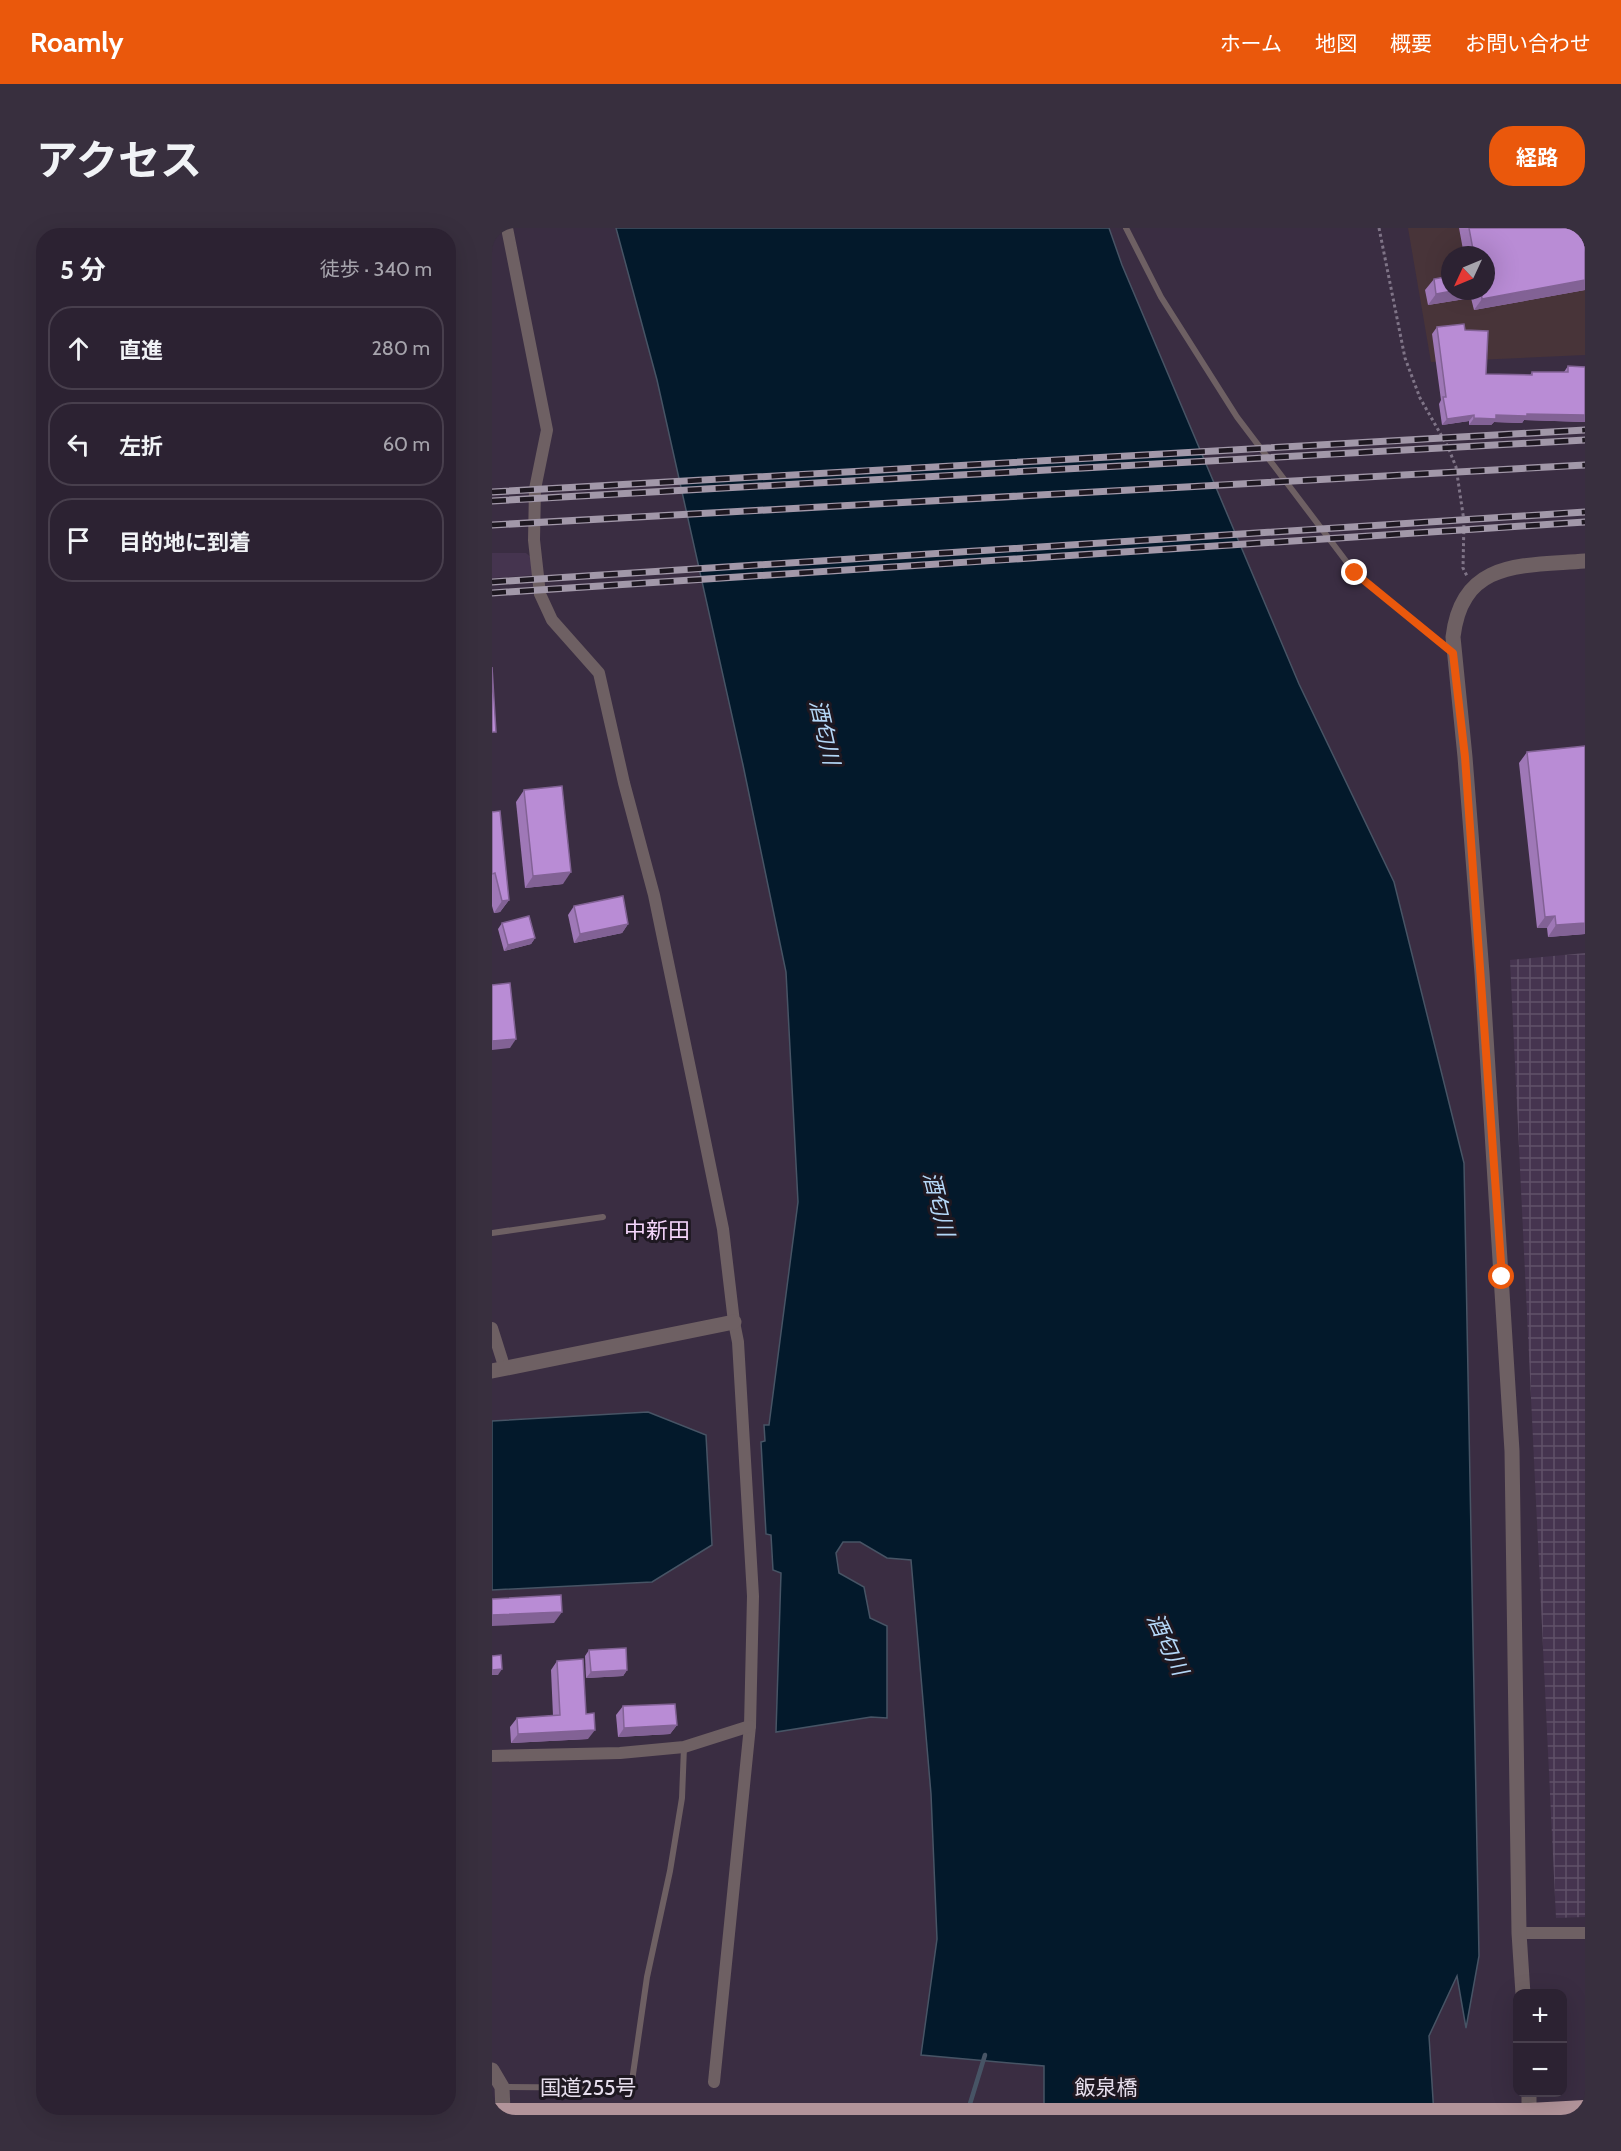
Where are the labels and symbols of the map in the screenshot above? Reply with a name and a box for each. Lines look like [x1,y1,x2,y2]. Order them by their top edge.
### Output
north arrow [1441,246,1495,300]
route end [1341,559,1367,585]
water label: 酒匂川 [804,697,846,769]
water label: 酒匂川 [917,1169,960,1241]
district label: 中新田 [624,1217,690,1244]
route start [1488,1263,1514,1289]
water label: 酒匂川 [1141,1609,1195,1682]
street label: 国道255号 [540,2075,636,2100]
street label: 飯泉橋 [1075,2075,1138,2100]

